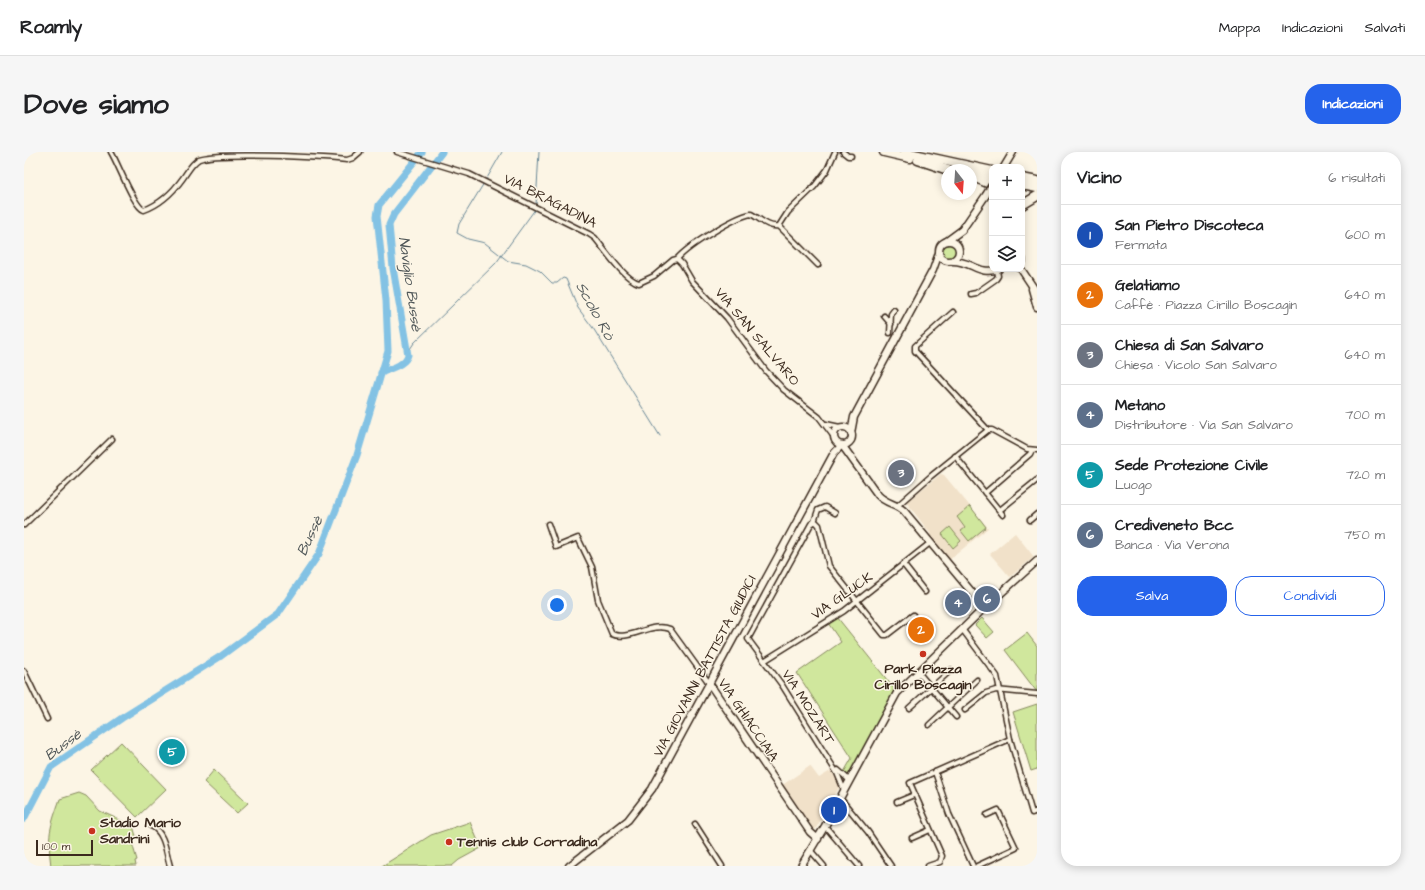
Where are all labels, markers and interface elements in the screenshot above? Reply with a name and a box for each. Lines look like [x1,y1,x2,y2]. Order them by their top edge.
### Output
text: Roamly [20,14,82,41]
text: Mappa [1219,18,1260,38]
text: Indicazioni [1282,18,1343,38]
text: Salvati [1365,18,1405,38]
button: Indicazioni [1305,84,1401,124]
text: Dove siamo [24,85,169,124]
north arrow [941,164,977,200]
map controls [989,164,1025,272]
button: + [989,164,1025,200]
text: Vicino [1077,166,1122,190]
street label: VIA BRAGADINA [500,169,600,233]
text: 6 risultati [1328,169,1385,187]
button: − [989,200,1025,236]
text: San Pietro Discoteca [1115,215,1263,236]
text: 1 [1089,226,1091,244]
text: 600 m [1345,226,1385,244]
water label: Naviglio Bussè [392,235,427,334]
button: layers [989,236,1025,272]
text: Fermata [1115,236,1167,254]
text: Gelatiamo [1115,275,1180,296]
water label: Scolo Rò [570,278,620,345]
street label: VIA SAN SALVARO [710,284,804,390]
text: 2 [1086,286,1094,304]
text: 640 m [1344,286,1385,304]
text: Caffè · Piazza Cirillo Boscagin [1115,296,1297,314]
text: Chiesa di San Salvaro [1115,335,1263,356]
text: 3 [1087,346,1093,364]
text: 640 m [1344,346,1385,364]
text: Chiesa · Vicolo San Salvaro [1115,356,1277,374]
text: Metano [1115,395,1165,416]
text: 4 [1086,406,1094,424]
text: 700 m [1345,406,1385,424]
text: Distributore · Via San Salvaro [1115,416,1293,434]
text: Sede Protezione Civile [1115,455,1268,476]
pin: 3 [888,458,914,488]
text: 5 [1085,466,1095,484]
text: 720 m [1346,466,1385,484]
text: Luogo [1115,476,1152,494]
water label: Bussè [292,512,329,559]
text: Crediveneto Bcc [1115,515,1234,536]
text: 6 [1086,526,1094,544]
text: 750 m [1344,526,1385,544]
text: Banca · Via Verona [1115,536,1229,554]
street label: VIA GLUCK [807,567,877,625]
street label: VIA GIOVANNI BATTISTA GIUDICI [648,572,762,760]
button: Salva [1077,576,1227,616]
button: Condividi [1235,576,1385,616]
pin: 6 [974,584,1000,614]
pin: 4 [945,588,971,618]
your location [547,595,567,615]
pin: 2 [908,615,934,645]
marker: Park Piazza Cirillo Boscagin [918,649,928,659]
place label: Park Piazza Cirillo Boscagin [875,659,971,696]
street label: VIA MOZART [776,666,840,748]
street label: VIA GHIACCIAIA [713,674,783,766]
water label: Bussè [40,724,87,766]
pin: 5 [159,737,185,767]
pin: 1 [821,795,847,825]
place label: Stadio Mario Sandrini [99,813,181,849]
marker: Stadio Mario Sandrini [87,826,97,836]
place label: Tennis club Corradina [456,832,598,852]
marker: Tennis club Corradina [444,837,454,847]
scale bar [36,838,93,857]
text: 100 m [42,839,70,854]

